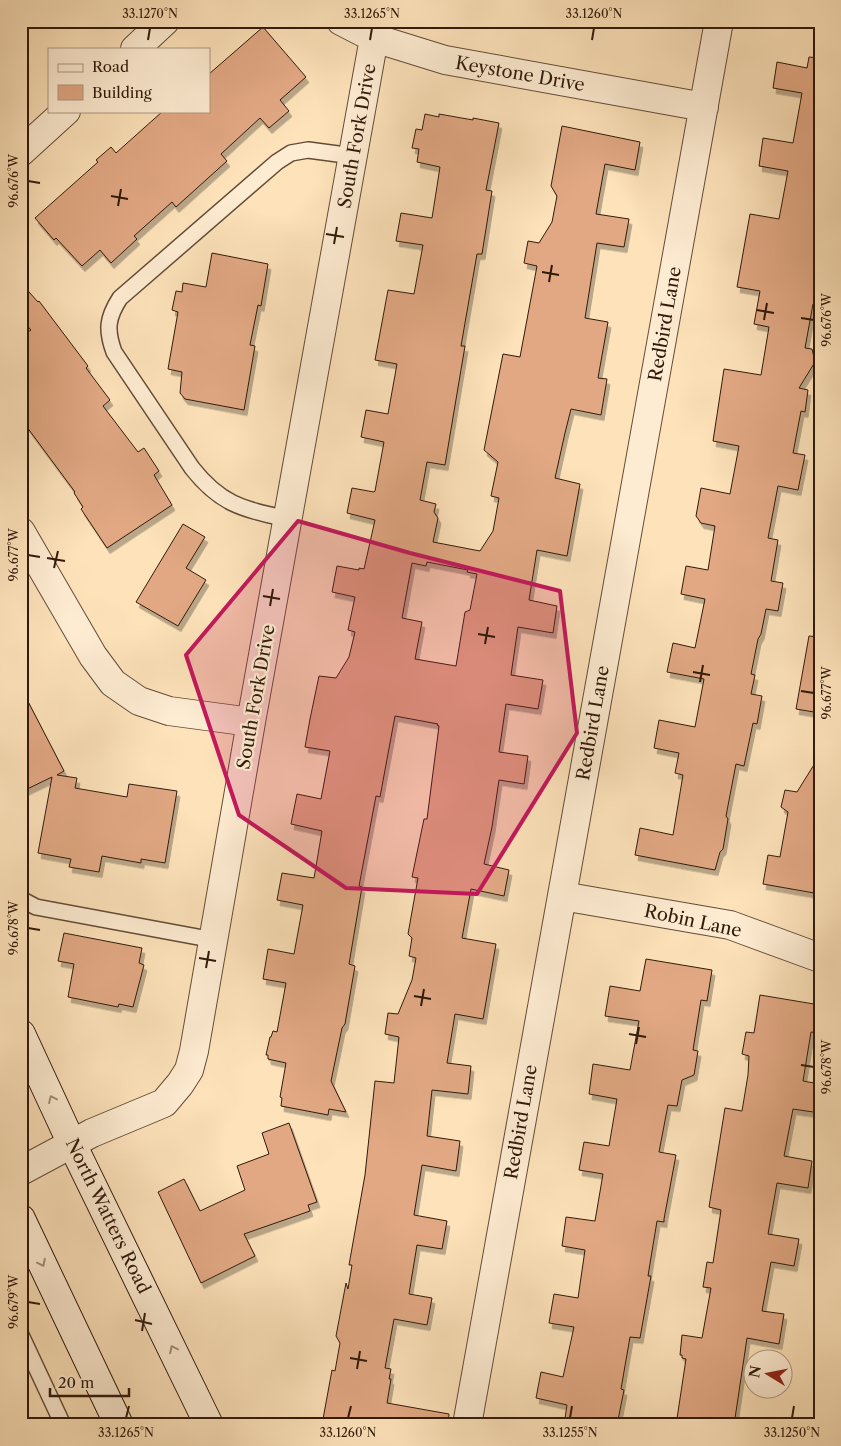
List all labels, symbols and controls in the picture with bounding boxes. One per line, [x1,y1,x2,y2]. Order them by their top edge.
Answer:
text: 33.1270°N [122,6,178,21]
text: 33.1265°N [344,6,400,21]
text: 33.1260°N [566,6,623,21]
legend [48,48,210,112]
street label: Keystone Drive [454,52,586,96]
text: Road [92,57,129,76]
street label: South Fork Drive [333,62,381,210]
text: Building [92,83,152,102]
text: 96.676°W [6,153,21,208]
street label: Redbird Lane [644,265,686,383]
text: 96.676°W [819,292,834,347]
text: 96.677°W [6,528,21,582]
street label: South Fork Drive [232,623,280,771]
street label: Redbird Lane [572,664,614,782]
text: 96.677°W [819,666,834,720]
text: 96.678°W [6,900,21,955]
street label: Robin Lane [642,900,744,942]
text: 96.678°W [819,1039,834,1094]
street label: Redbird Lane [500,1063,542,1181]
one-way arrow [48,1096,58,1105]
street label: North Watters Road [61,1135,155,1297]
one-way arrow [36,1258,46,1267]
text: 96.679°W [6,1274,21,1329]
one-way arrow [169,1346,179,1355]
north arrow [744,1348,794,1398]
text: N [745,1364,765,1379]
scale bar [50,1366,129,1398]
text: 20 m [58,1373,94,1392]
text: 33.1265°N [98,1425,154,1440]
text: 33.1260°N [320,1425,377,1440]
text: 33.1255°N [542,1425,598,1440]
text: 33.1250°N [764,1425,820,1440]

